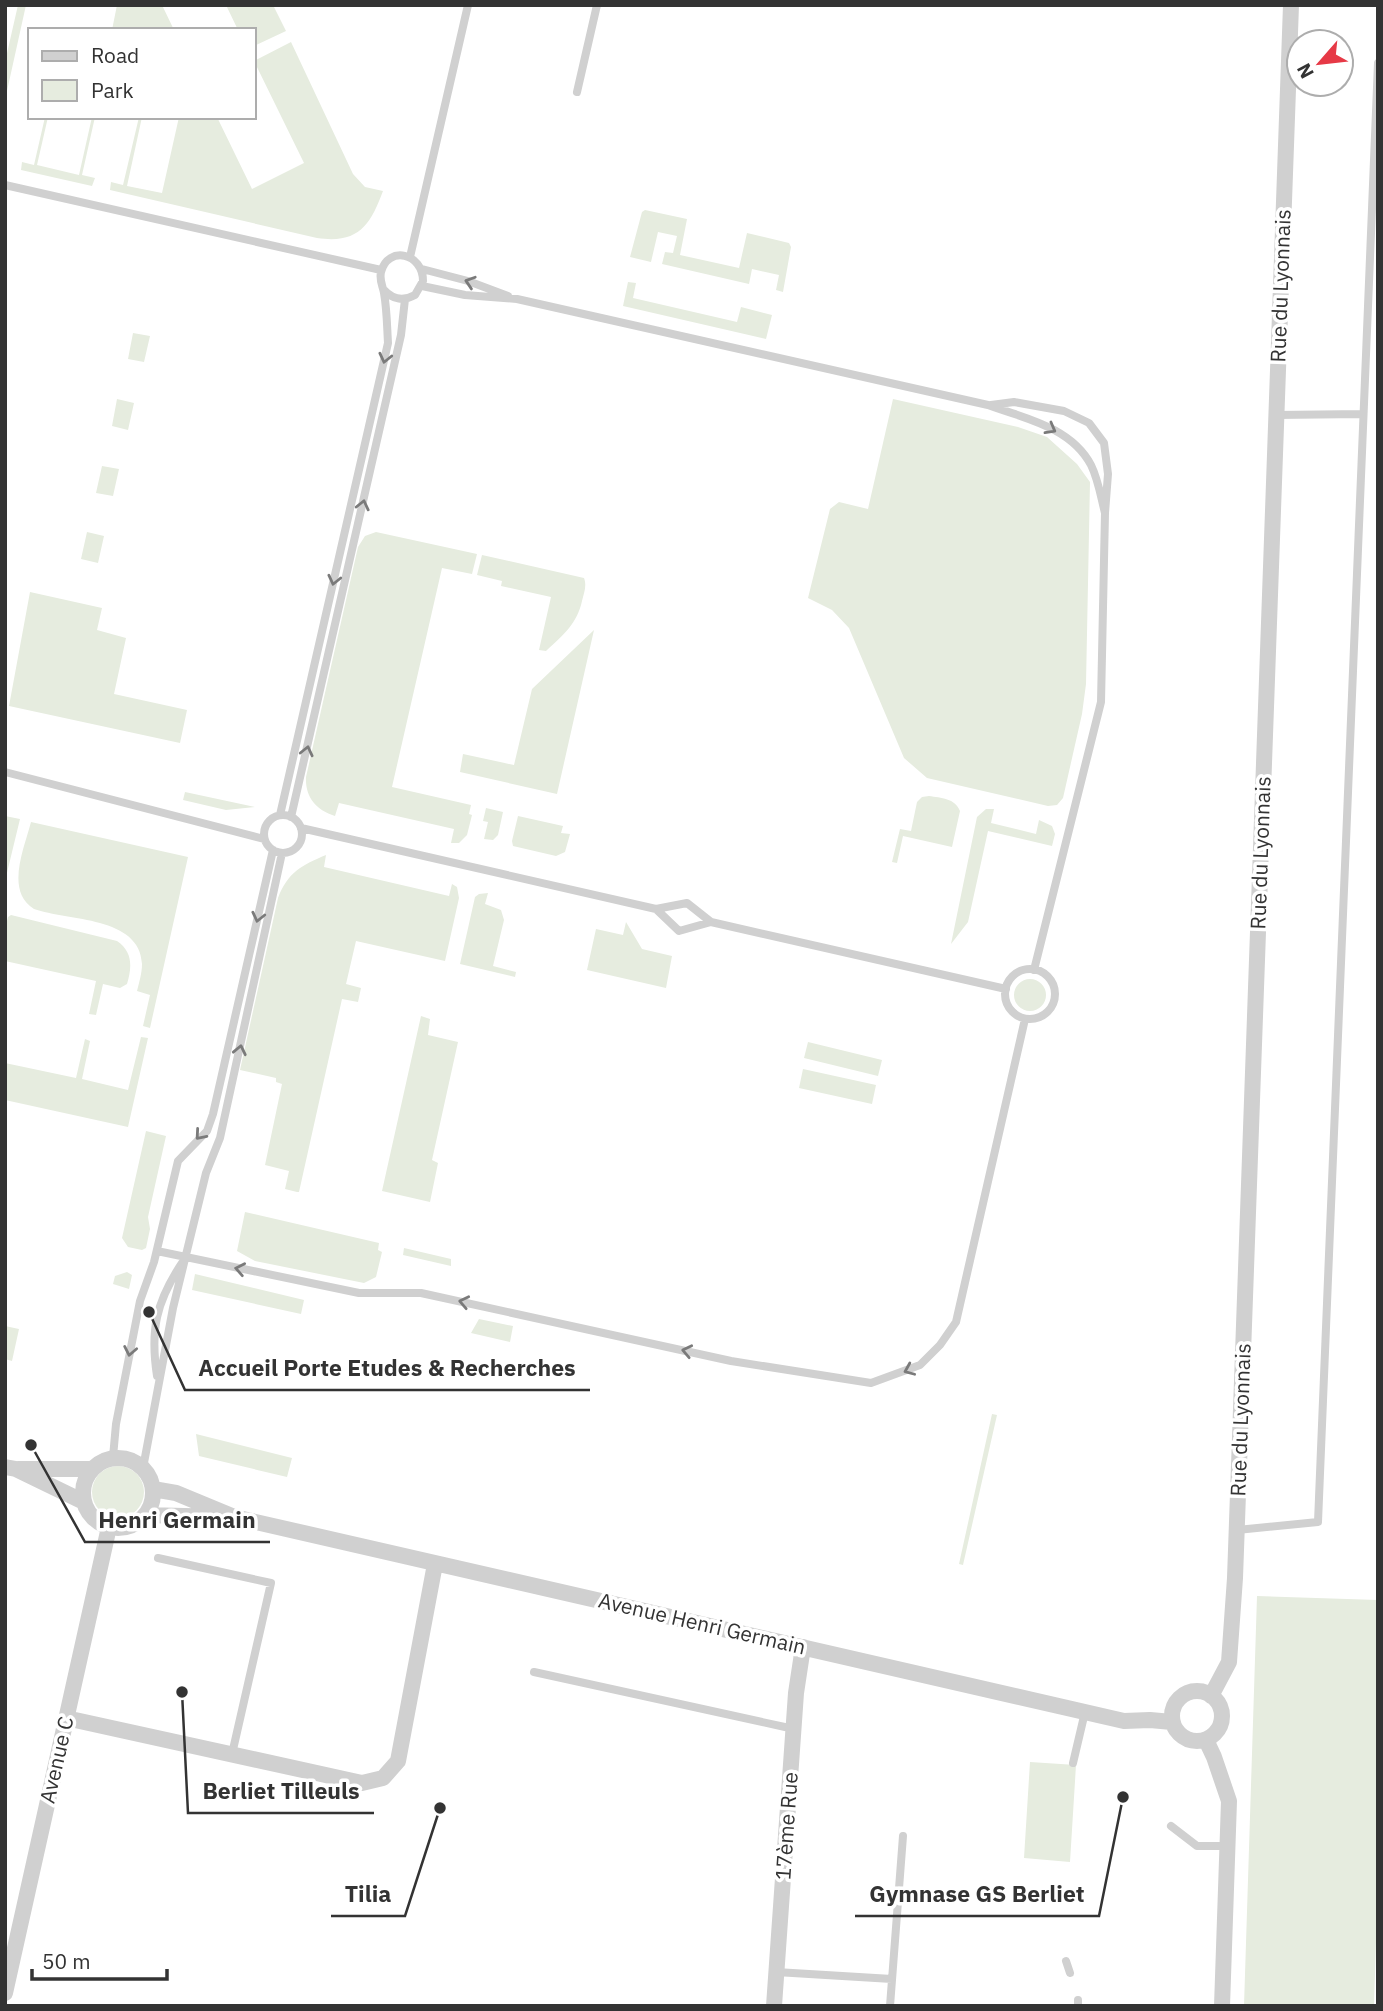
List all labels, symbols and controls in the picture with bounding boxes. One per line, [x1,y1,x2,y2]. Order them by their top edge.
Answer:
legend [28,28,256,119]
north arrow [1285,28,1355,98]
text: Road [91,41,139,69]
text: N [1291,59,1319,83]
text: Park [91,76,134,104]
street label: Rue du Lyonnais [1263,209,1297,363]
one-way arrow [464,276,477,290]
one-way arrow [378,352,393,364]
one-way arrow [1044,421,1057,434]
one-way arrow [355,499,369,511]
one-way arrow [327,573,342,585]
one-way arrow [298,745,313,757]
street label: Rue du Lyonnais [1243,776,1277,930]
one-way arrow [251,911,266,923]
one-way arrow [231,1044,246,1056]
one-way arrow [196,1127,208,1140]
one-way arrow [234,1262,246,1277]
one-way arrow [458,1296,470,1310]
street label: Rue du Lyonnais [1223,1343,1257,1497]
one-way arrow [681,1345,693,1360]
one-way arrow [123,1346,138,1357]
callout: Accueil Porte Etudes & Recherches [185,1346,590,1390]
text: Accueil Porte Etudes & Recherches [198,1352,576,1382]
one-way arrow [904,1362,916,1376]
callout: Henri Germain [85,1498,270,1542]
text: Henri Germain [98,1504,256,1534]
street label: Avenue Henri Germain [596,1586,809,1660]
street label: Avenue C [32,1714,80,1806]
callout: Berliet Tilleuls [188,1769,374,1813]
street label: 17ème Rue [768,1771,804,1881]
text: Berliet Tilleuls [202,1775,360,1805]
callout: Tilia [331,1872,405,1916]
callout: Gymnase GS Berliet [855,1872,1099,1916]
text: Tilia [345,1878,391,1908]
text: Gymnase GS Berliet [869,1878,1085,1908]
scale bar [32,1938,166,1982]
text: 50 m [42,1947,91,1975]

